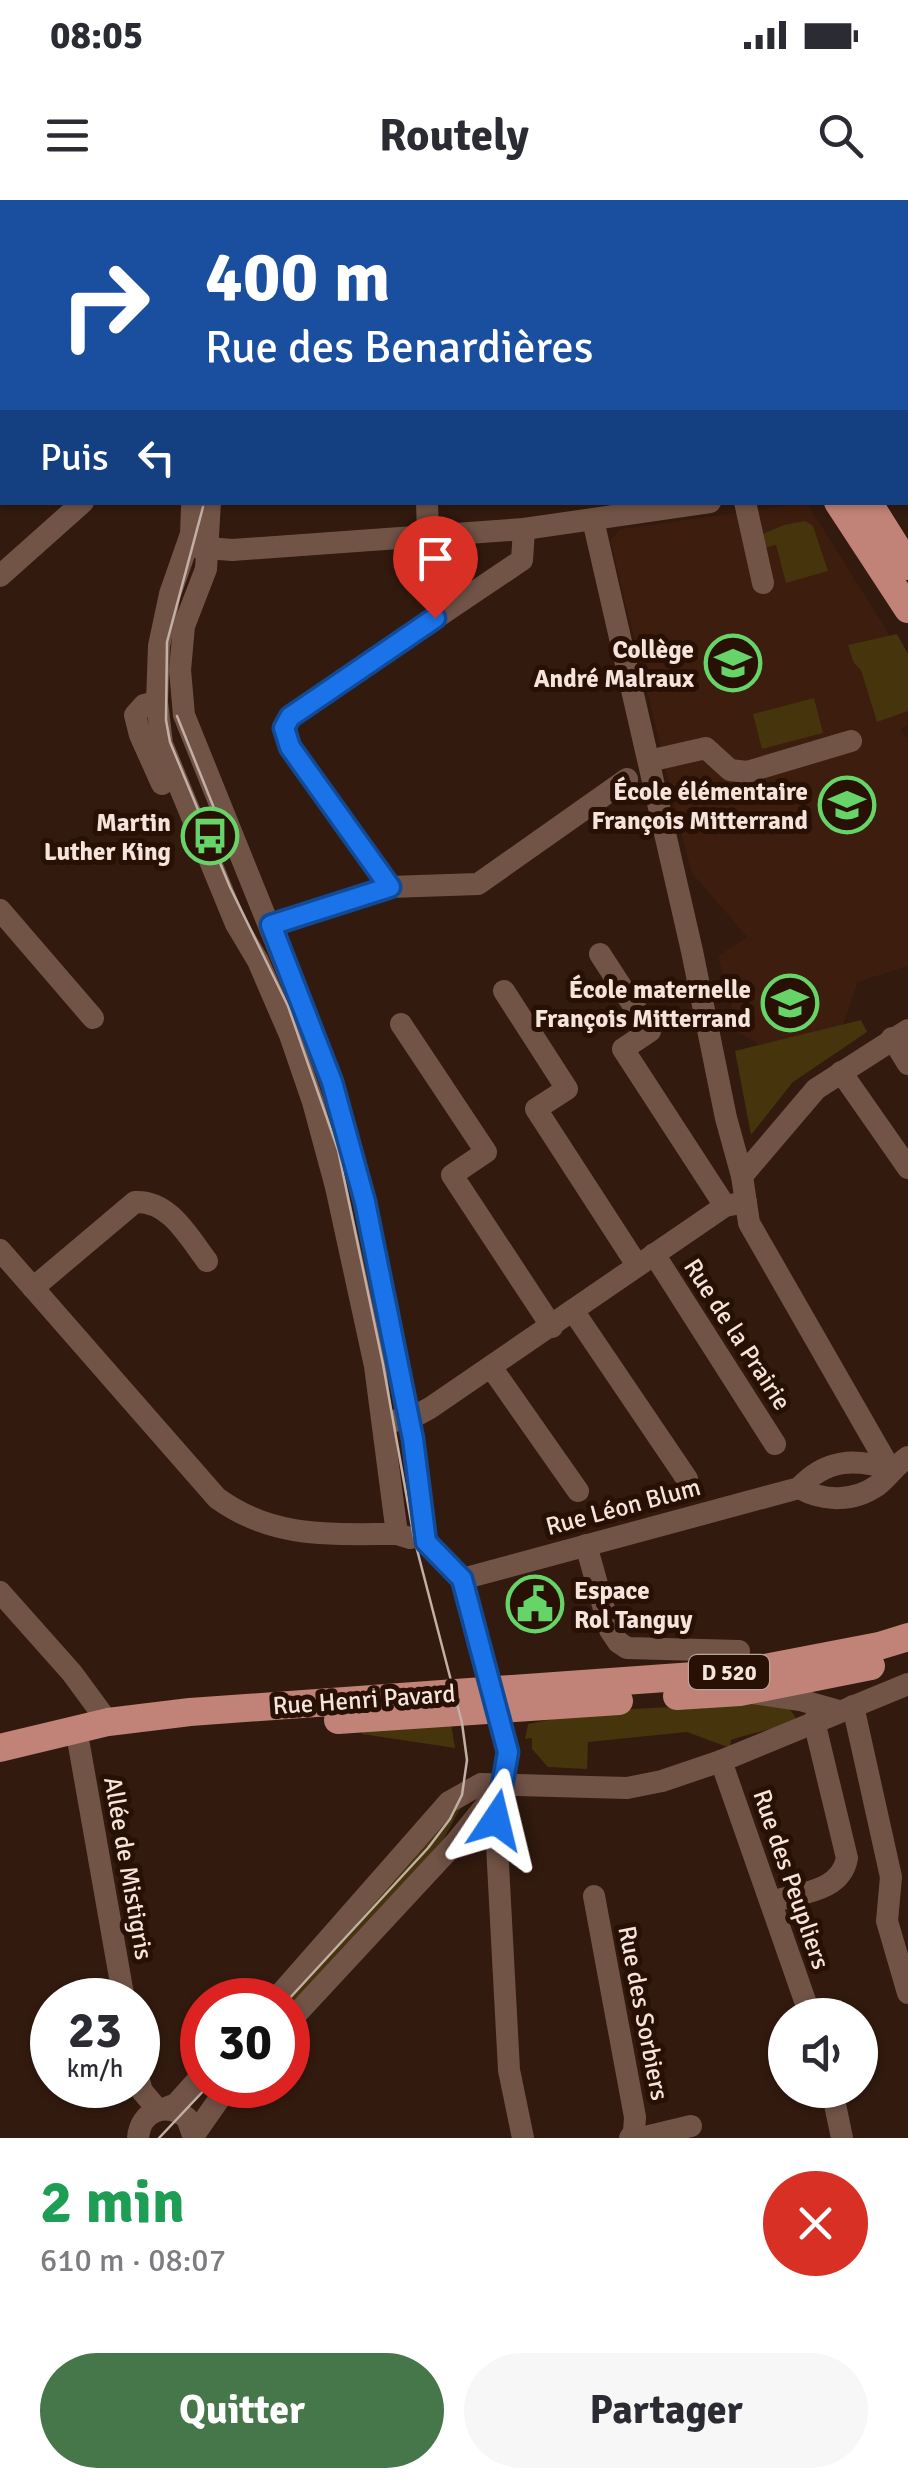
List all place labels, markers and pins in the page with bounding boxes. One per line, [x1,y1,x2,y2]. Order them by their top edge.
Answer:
pin [393,516,478,619]
school or university icon: Collège André Malraux [703,633,763,693]
place label: Collège André Malraux [534,634,695,694]
school or university icon: École élémentaire François Mitterrand [817,775,877,835]
place label: École élémentaire François Mitterrand [592,776,808,836]
bus stop icon: Martin Luther King [180,806,240,866]
place label: Martin Luther King [44,807,171,867]
school or university icon: École maternelle François Mitterrand [760,973,820,1033]
place label: École maternelle François Mitterrand [535,974,751,1034]
public building icon: Espace Rol Tanguy [505,1574,565,1634]
place label: Espace Rol Tanguy [574,1575,693,1635]

